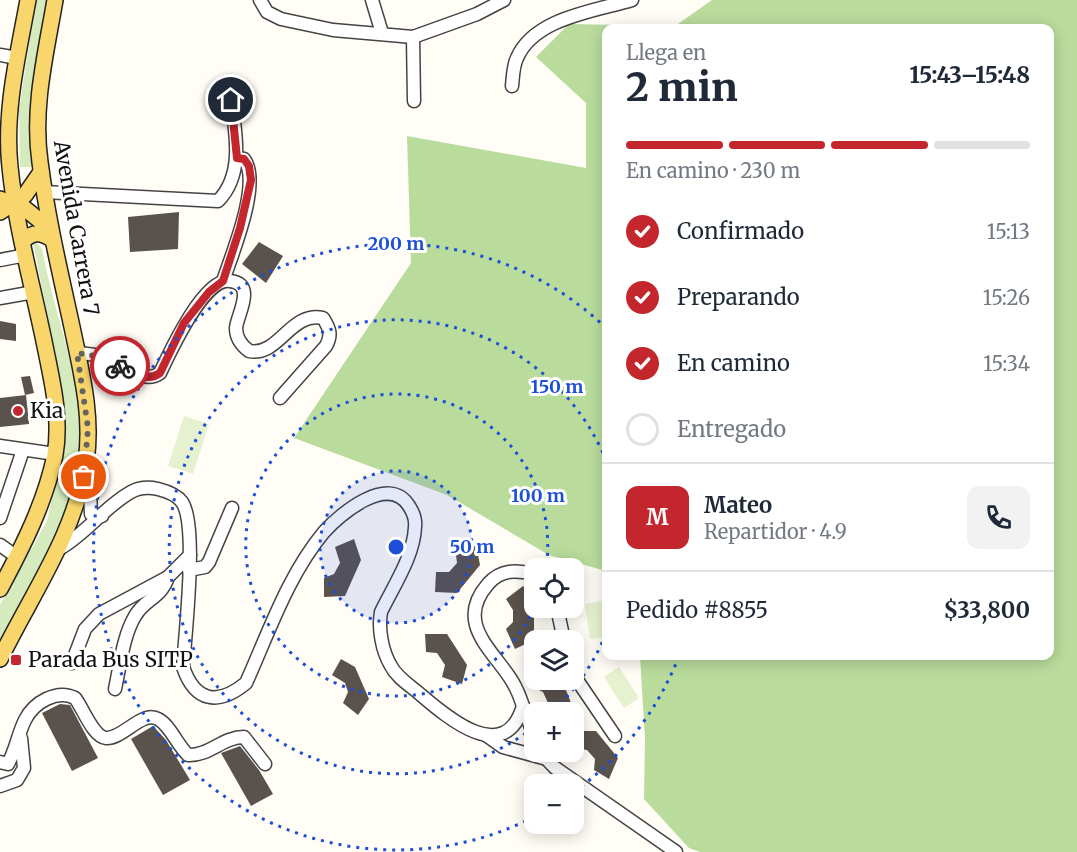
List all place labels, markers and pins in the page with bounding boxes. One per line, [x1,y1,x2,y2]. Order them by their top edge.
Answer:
pin [205,74,256,125]
place label: Kia [30,397,63,424]
marker: Kia [11,404,25,418]
pin [58,451,109,502]
centre of rings [386,537,406,557]
place label: Parada Bus SITP [28,646,193,673]
marker: Parada Bus SITP [9,653,23,667]

